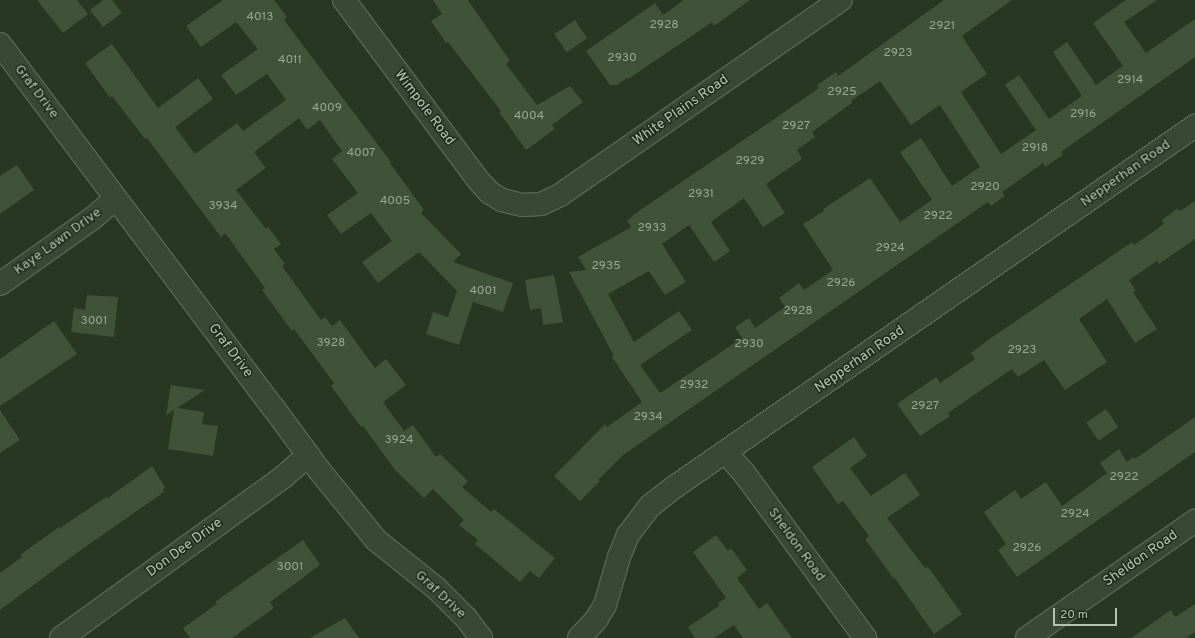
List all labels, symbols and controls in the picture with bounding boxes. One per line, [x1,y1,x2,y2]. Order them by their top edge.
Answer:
house number: 4013 [247,11,273,25]
house number: 2928 [649,19,679,33]
house number: 2921 [929,20,955,34]
house number: 2923 [883,47,913,61]
house number: 2930 [607,52,637,66]
house number: 4011 [278,54,302,68]
street label: Graf Drive [10,62,62,122]
street label: Wimpole Road [390,67,458,149]
street label: White Plains Road [630,72,732,150]
house number: 2914 [1117,74,1143,88]
house number: 2925 [827,86,857,100]
house number: 4009 [312,102,342,116]
house number: 2916 [1070,108,1096,122]
house number: 4004 [514,110,544,124]
house number: 2927 [782,120,810,134]
street label: Nepperhan Road [1078,137,1174,211]
house number: 2918 [1022,142,1048,156]
house number: 4007 [347,147,375,161]
house number: 2929 [735,155,765,169]
house number: 2920 [970,181,1000,195]
house number: 2931 [688,188,714,202]
house number: 4005 [380,195,410,209]
house number: 3934 [209,200,237,214]
street label: Kaye Lawn Drive [11,205,105,279]
house number: 2922 [923,210,953,224]
house number: 2933 [638,222,666,236]
house number: 2924 [875,242,905,256]
house number: 2935 [591,260,621,274]
house number: 2926 [826,277,856,291]
house number: 4001 [469,285,497,299]
house number: 2928 [783,305,813,319]
house number: 3001 [81,315,107,329]
street label: Graf Drive [204,321,256,381]
street label: Nepperhan Road [812,323,908,397]
house number: 3928 [317,337,345,351]
house number: 2930 [734,338,764,352]
house number: 2923 [1007,344,1037,358]
house number: 2932 [680,379,708,393]
house number: 2927 [911,400,939,414]
house number: 2934 [633,411,663,425]
house number: 3924 [385,434,413,448]
house number: 2922 [1109,471,1139,485]
street label: Sheldon Road [764,505,828,585]
house number: 2924 [1060,508,1090,522]
street label: Don Dee Drive [144,515,226,581]
street label: Sheldon Road [1101,527,1181,591]
house number: 2926 [1012,542,1042,556]
house number: 3001 [277,561,303,575]
street label: Graf Drive [411,567,469,623]
scale bar [1055,600,1119,626]
text: 20 m [1060,607,1088,623]

